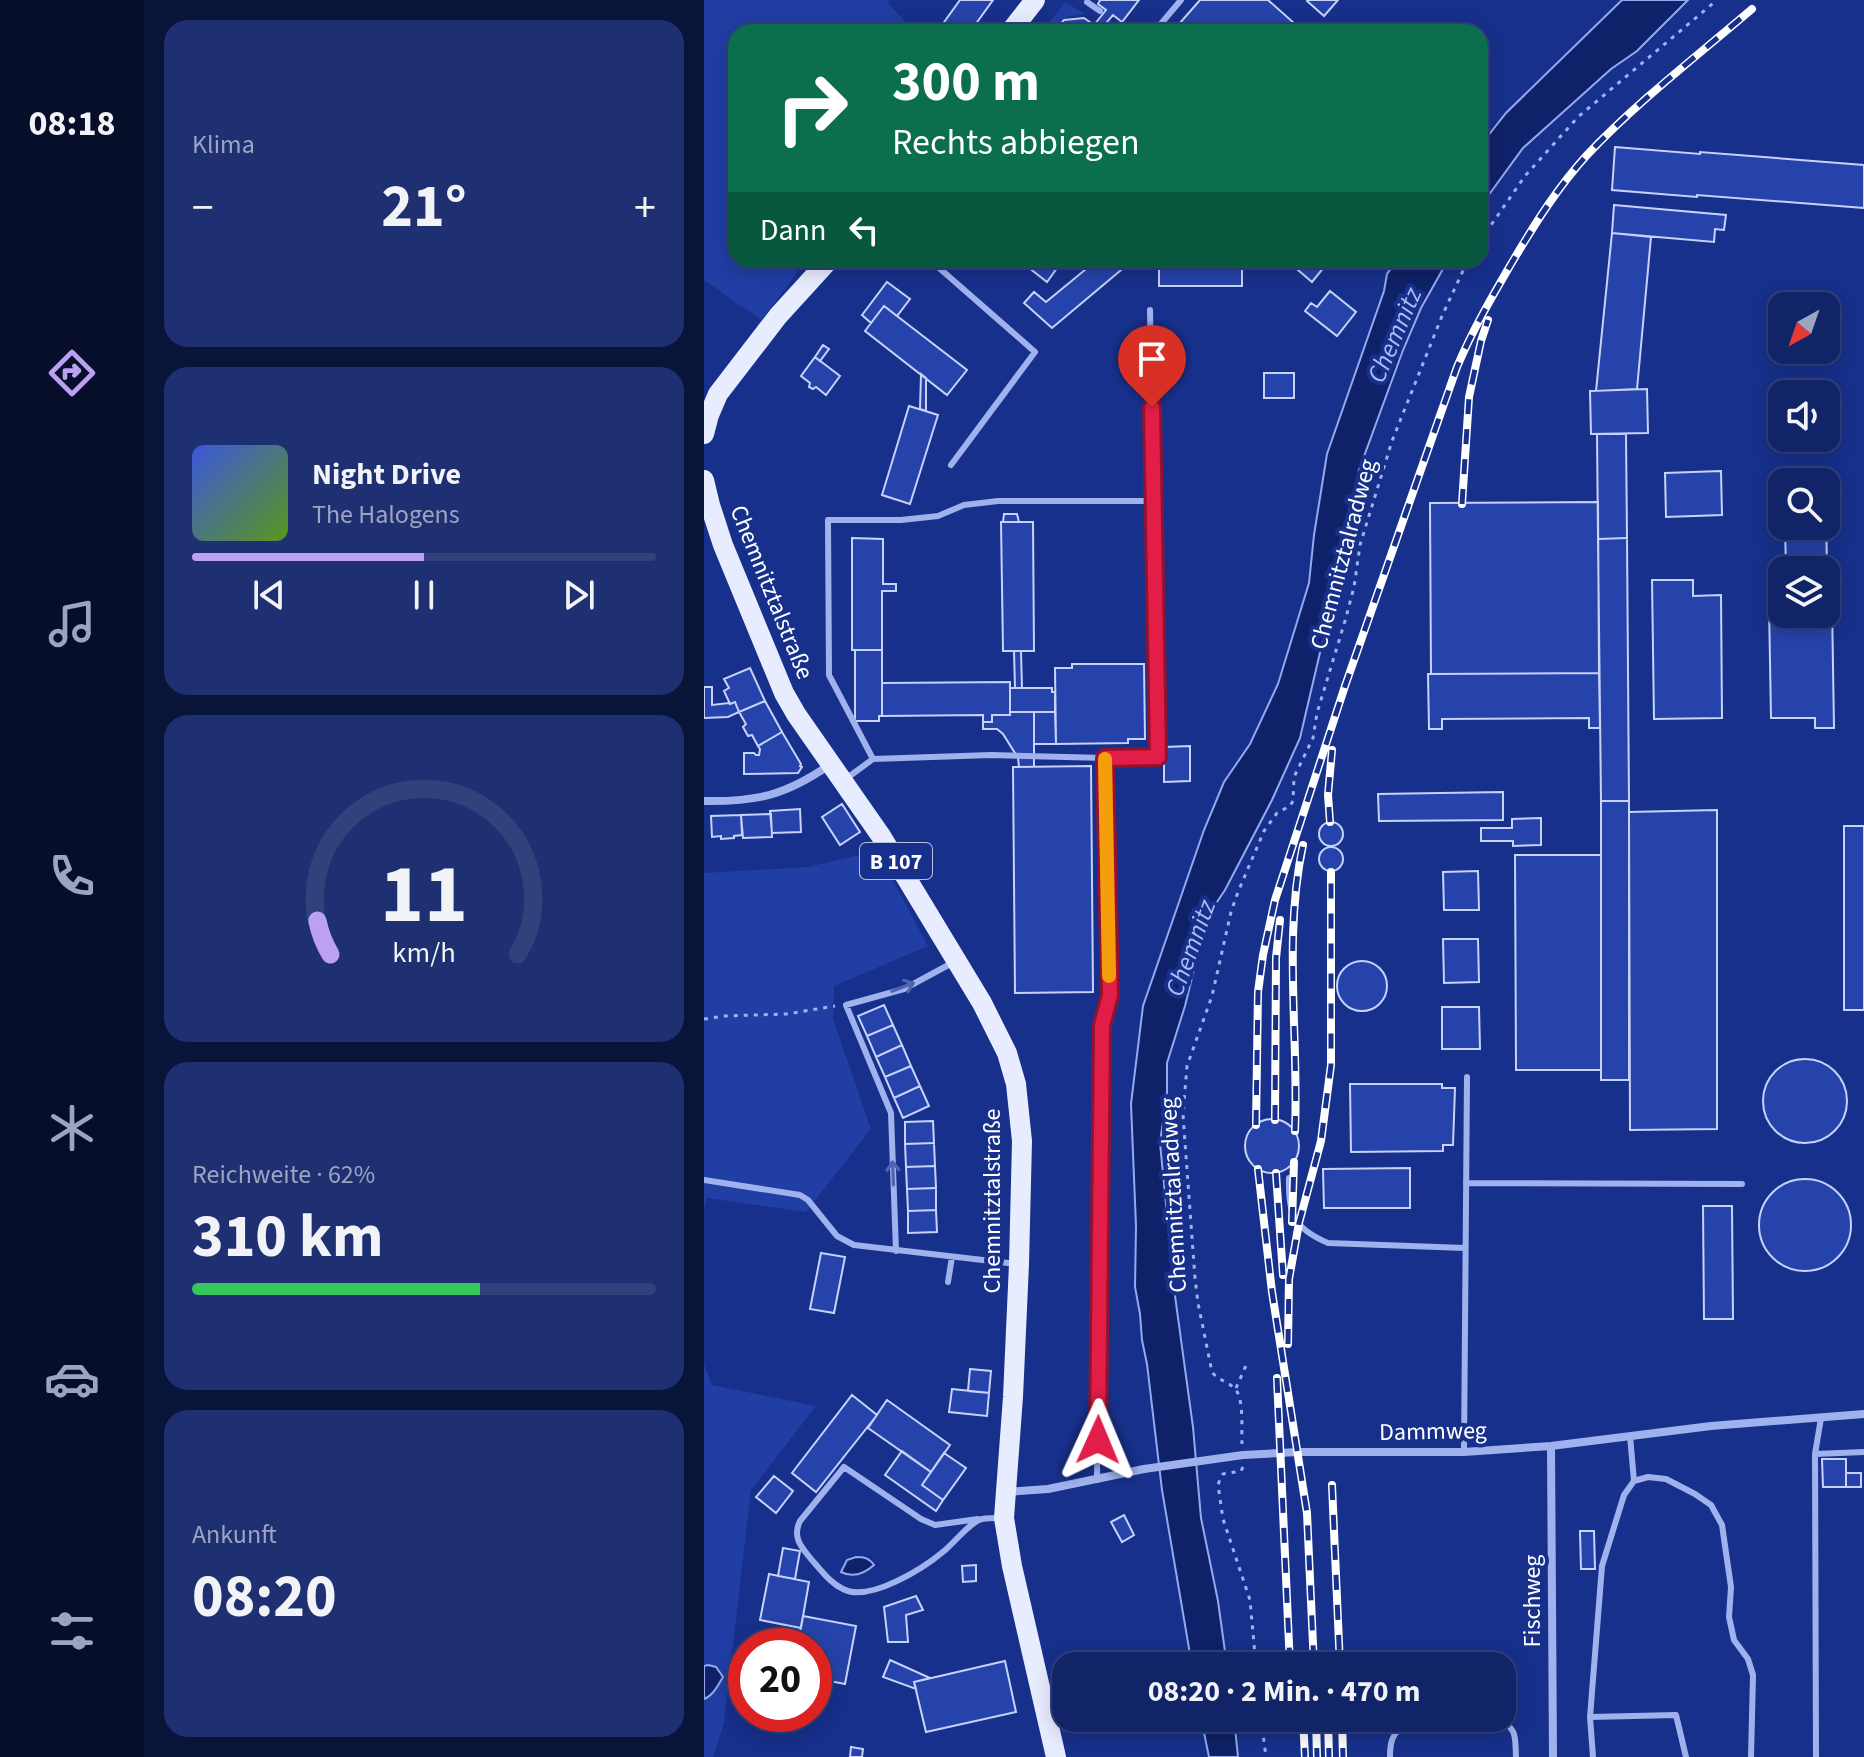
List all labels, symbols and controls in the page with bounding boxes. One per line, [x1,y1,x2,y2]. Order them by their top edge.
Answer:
text: 300 m [892,43,1040,122]
icon: right [760,56,864,160]
text: 08:18 [29,98,115,149]
text: Rechts abbiegen [892,117,1140,168]
text: Klima [192,126,255,163]
text: 21° [381,165,467,250]
text: − [192,177,214,240]
text: + [634,177,656,240]
icon: left [842,208,886,252]
text: Dann [760,209,826,252]
water label: Chemnitz [1358,281,1432,388]
north arrow [1768,292,1840,364]
map controls [1768,292,1840,628]
pin [1118,325,1186,407]
icon: arrive [1130,337,1174,381]
icon: directions [44,345,100,401]
button: sound [1768,380,1840,452]
text: Night Drive [312,453,461,496]
street label: Chemnitztalradweg [1301,455,1386,653]
button: search [1768,468,1840,540]
text: The Halogens [312,496,460,533]
street label: Chemnitztalstraße [721,500,822,685]
button: layers [1768,556,1840,628]
icon: previous [247,573,291,617]
icon: pause [402,573,446,617]
icon: next [557,573,601,617]
icon: music [44,596,100,652]
text: 11 [380,835,468,953]
road number: B 107 [860,843,932,879]
icon: phone [44,848,100,904]
water label: Chemnitz [1156,894,1225,1002]
text: km/h [392,933,456,973]
one-way arrow [890,979,915,994]
street label: Chemnitztalradweg [1151,1096,1196,1294]
icon: climate [44,1100,100,1156]
street label: Chemnitztalstraße [975,1109,1010,1294]
text: Reichweite · 62% [192,1156,375,1193]
one-way arrow [885,1160,900,1187]
text: 310 km [192,1195,383,1280]
icon: car [44,1351,100,1407]
position arrow [1056,1398,1140,1482]
street label: Dammweg [1379,1413,1487,1450]
text: Ankunft [192,1516,277,1553]
text: 08:20 [192,1555,337,1640]
street label: Fischweg [1515,1555,1550,1647]
icon: filters [44,1603,100,1659]
speed limit sign: 20 [728,1628,832,1732]
text: 08:20 · 2 Min. · 470 m [1148,1670,1420,1713]

